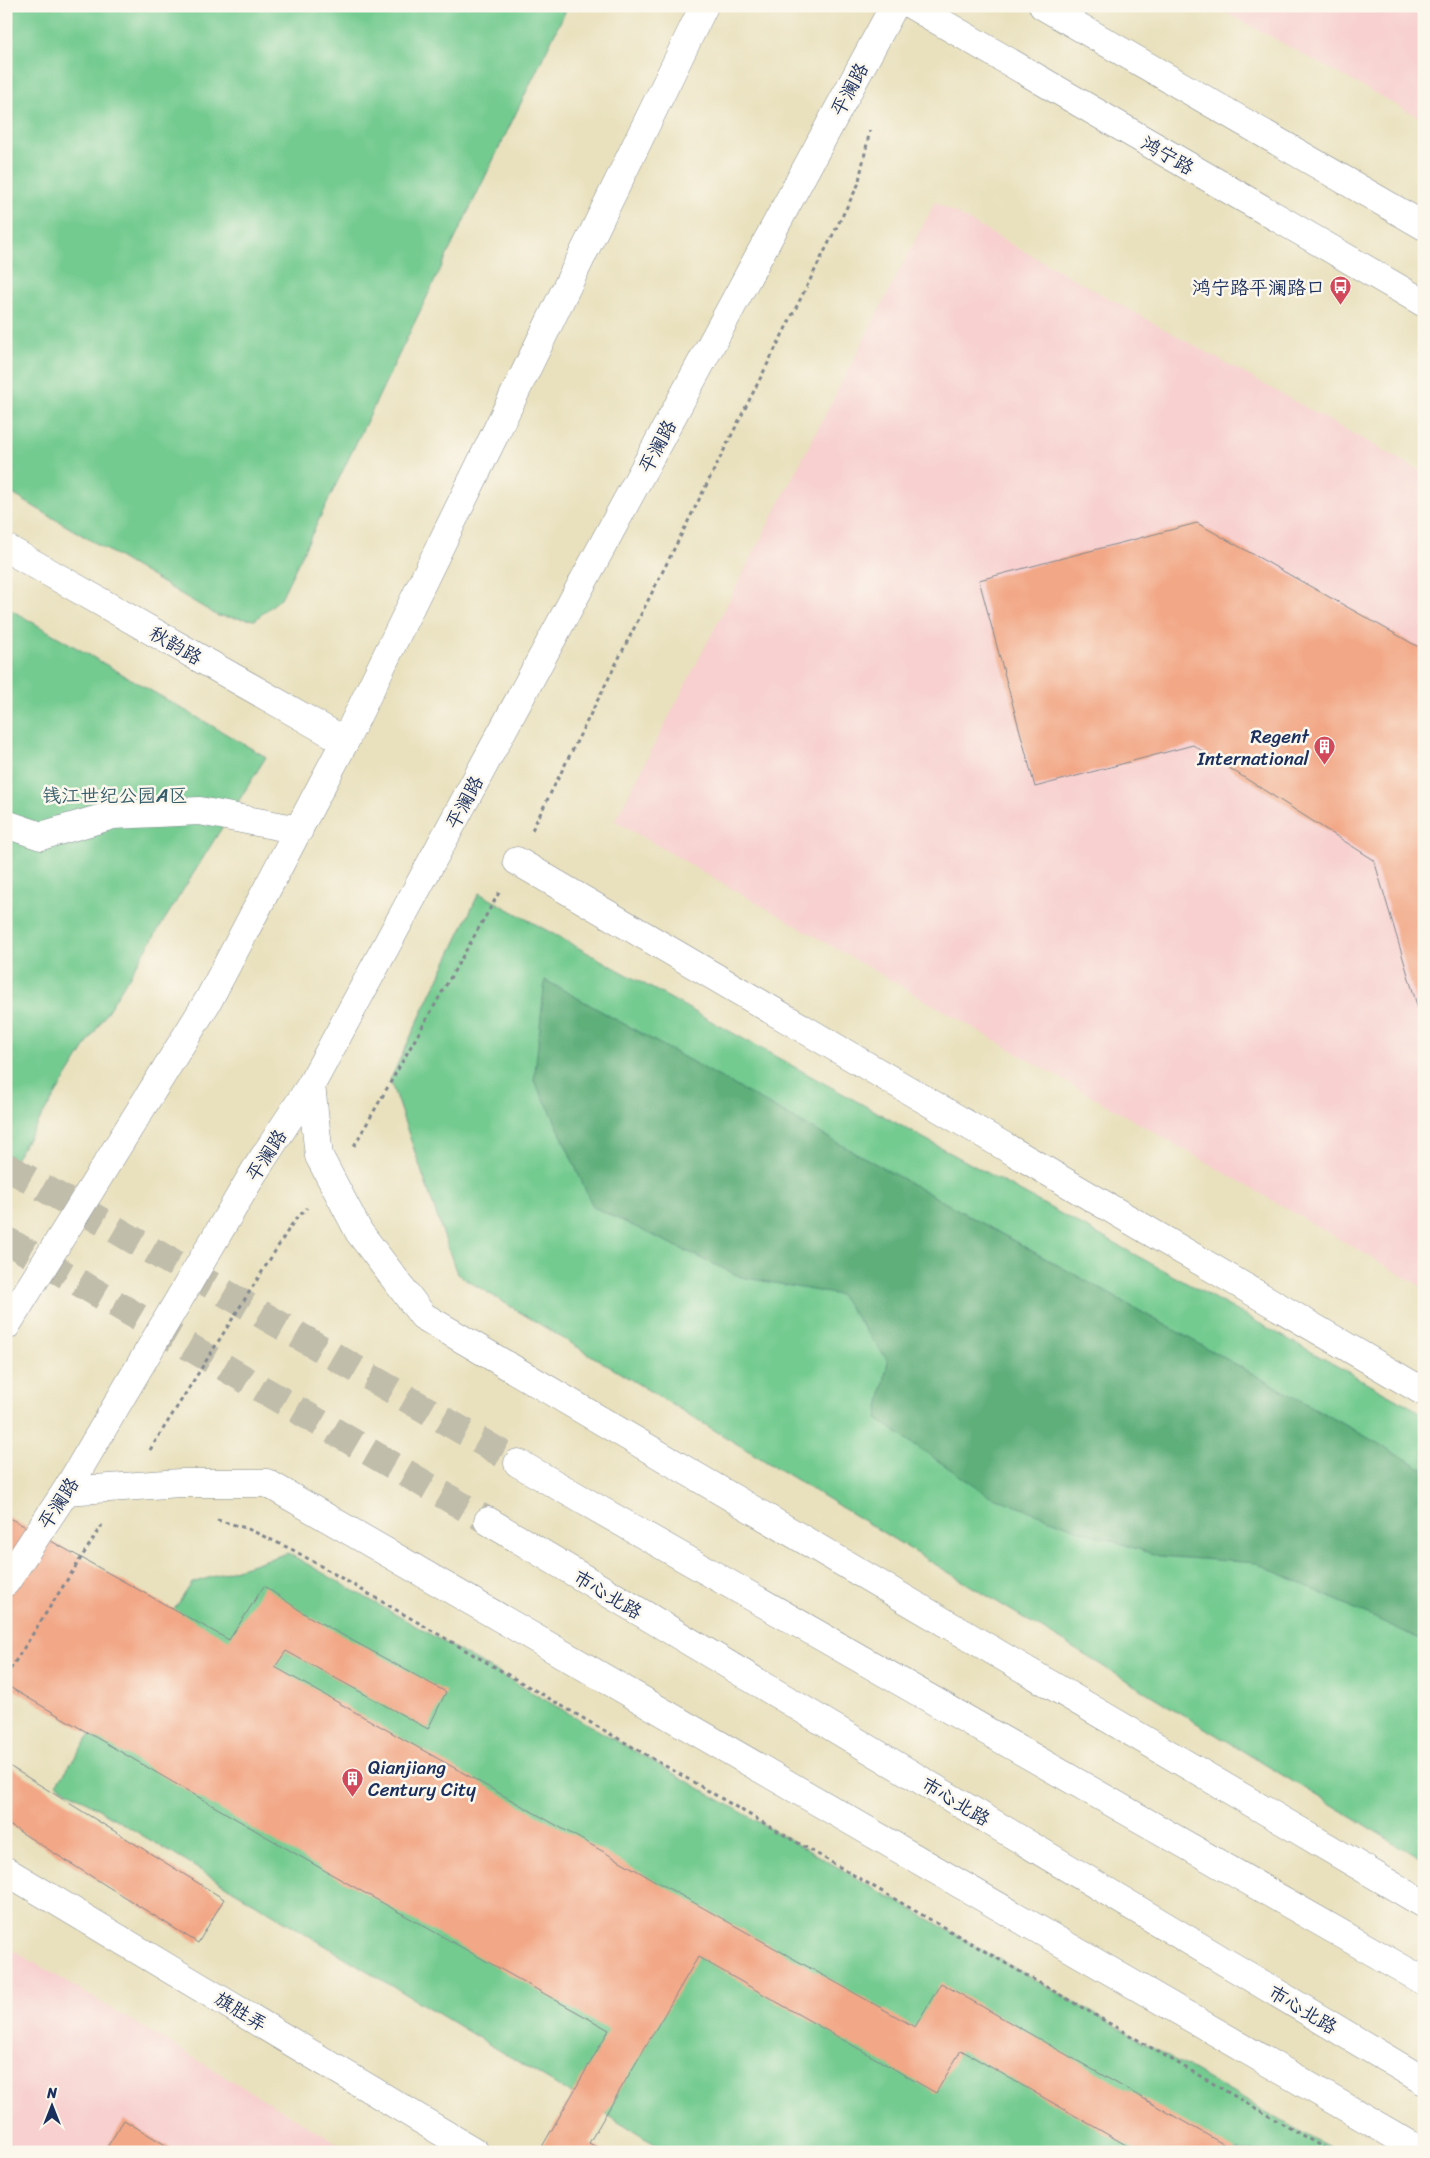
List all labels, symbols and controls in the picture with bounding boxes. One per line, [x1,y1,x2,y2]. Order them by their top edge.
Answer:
street label: 平澜路 [821,56,877,122]
street label: 鸿宁路 [1135,127,1201,184]
place label: 鸿宁路平澜路口 [1192,271,1325,304]
bus stop icon: 鸿宁路平澜路口 [1329,275,1353,306]
street label: 平澜路 [629,413,685,479]
street label: 秋韵路 [143,617,209,674]
place label: Regent International [1196,720,1310,775]
building icon: Regent International [1313,735,1337,766]
street label: 平澜路 [436,769,492,835]
park label: 钱江世纪公园A区 [42,779,188,812]
street label: 平澜路 [237,1122,296,1188]
street label: 平澜路 [29,1470,88,1536]
street label: 市心北路 [567,1561,649,1628]
place label: Qianjiang Century City [368,1751,476,1806]
building icon: Qianjiang Century City [340,1766,364,1797]
street label: 市心北路 [915,1768,997,1835]
street label: 市心北路 [1262,1976,1344,2043]
street label: 旗胜弄 [208,1983,274,2040]
north arrow [28,2080,78,2130]
text: N [46,2081,57,2106]

